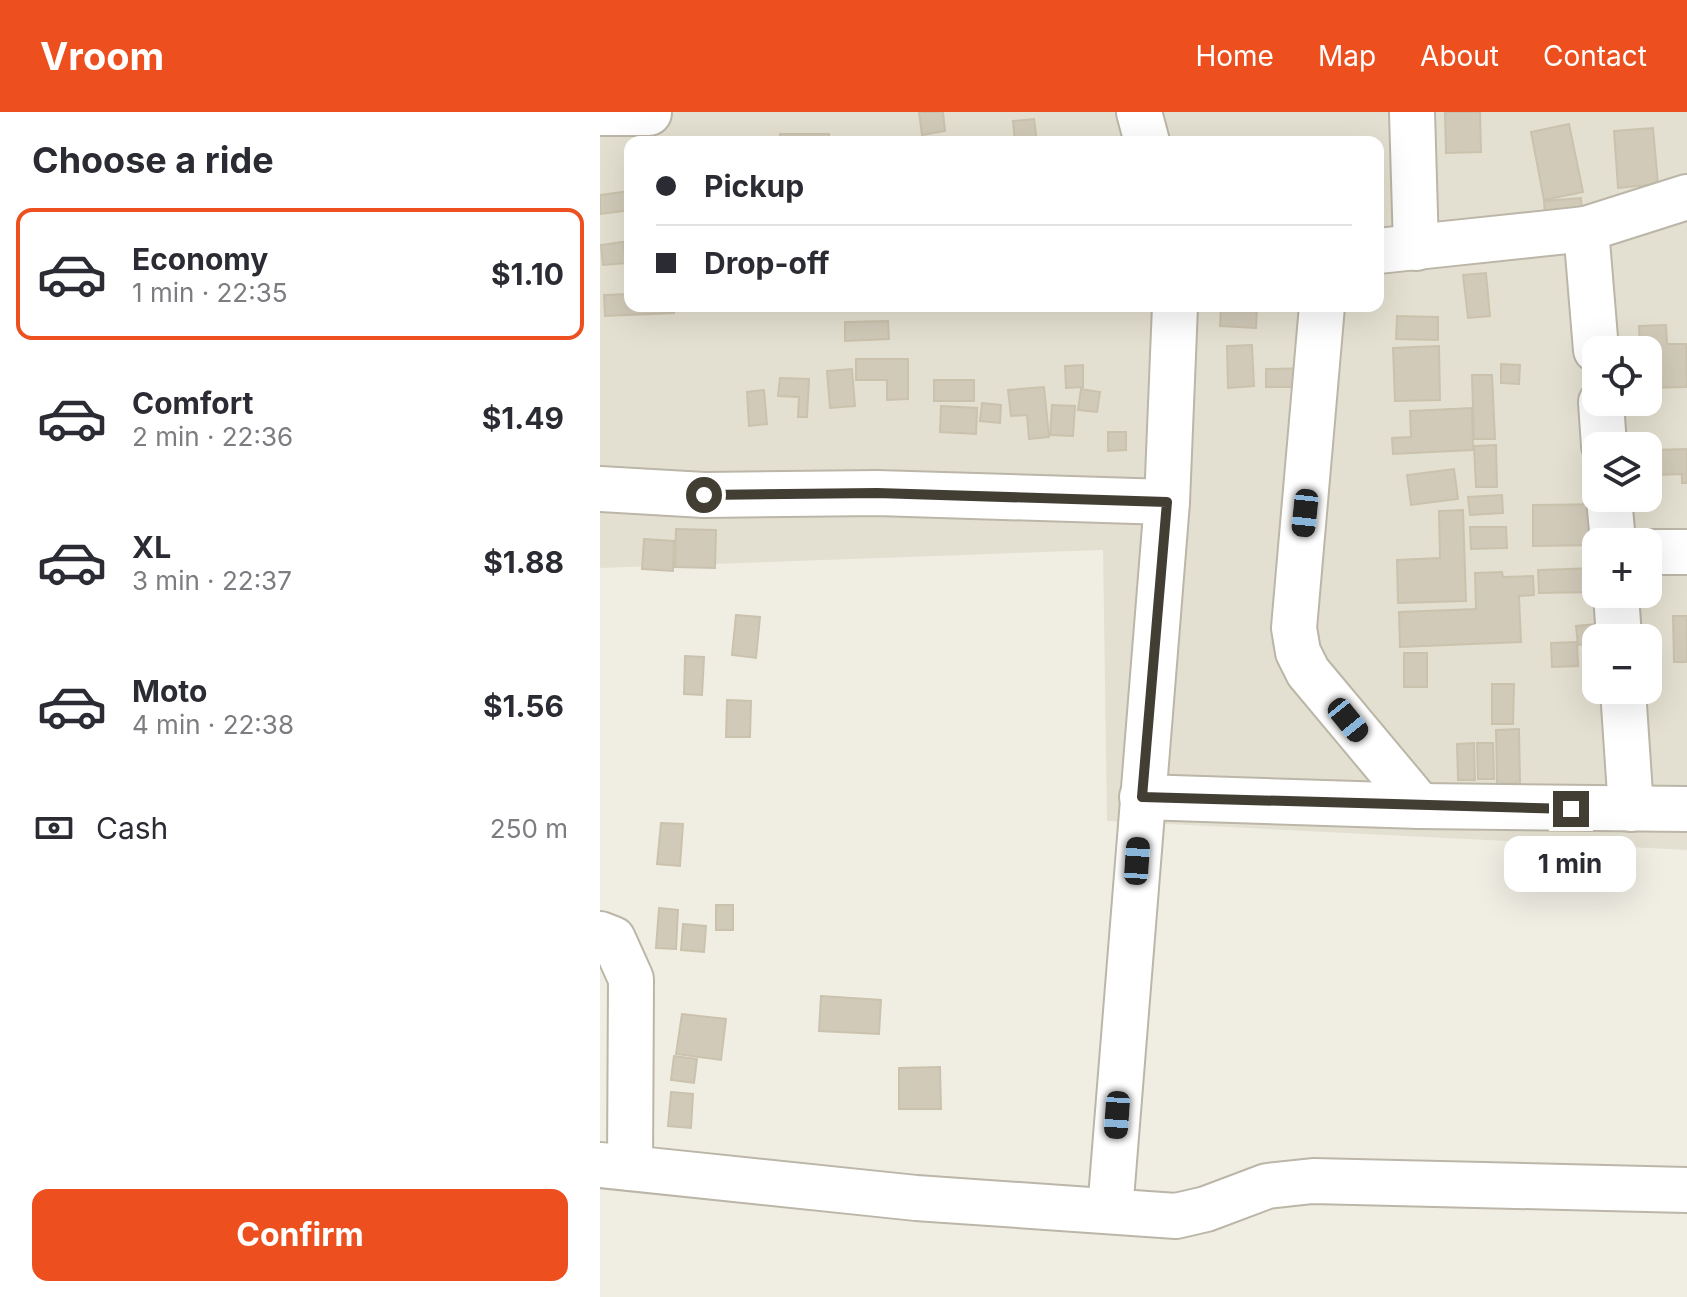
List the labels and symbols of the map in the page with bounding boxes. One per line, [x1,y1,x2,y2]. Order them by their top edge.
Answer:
route start [686,477,722,513]
car [1291,488,1319,538]
car [1324,694,1372,746]
route end [1553,791,1589,827]
car [1123,836,1151,886]
callout: 1 min [1505,837,1637,893]
car [1103,1090,1131,1140]

